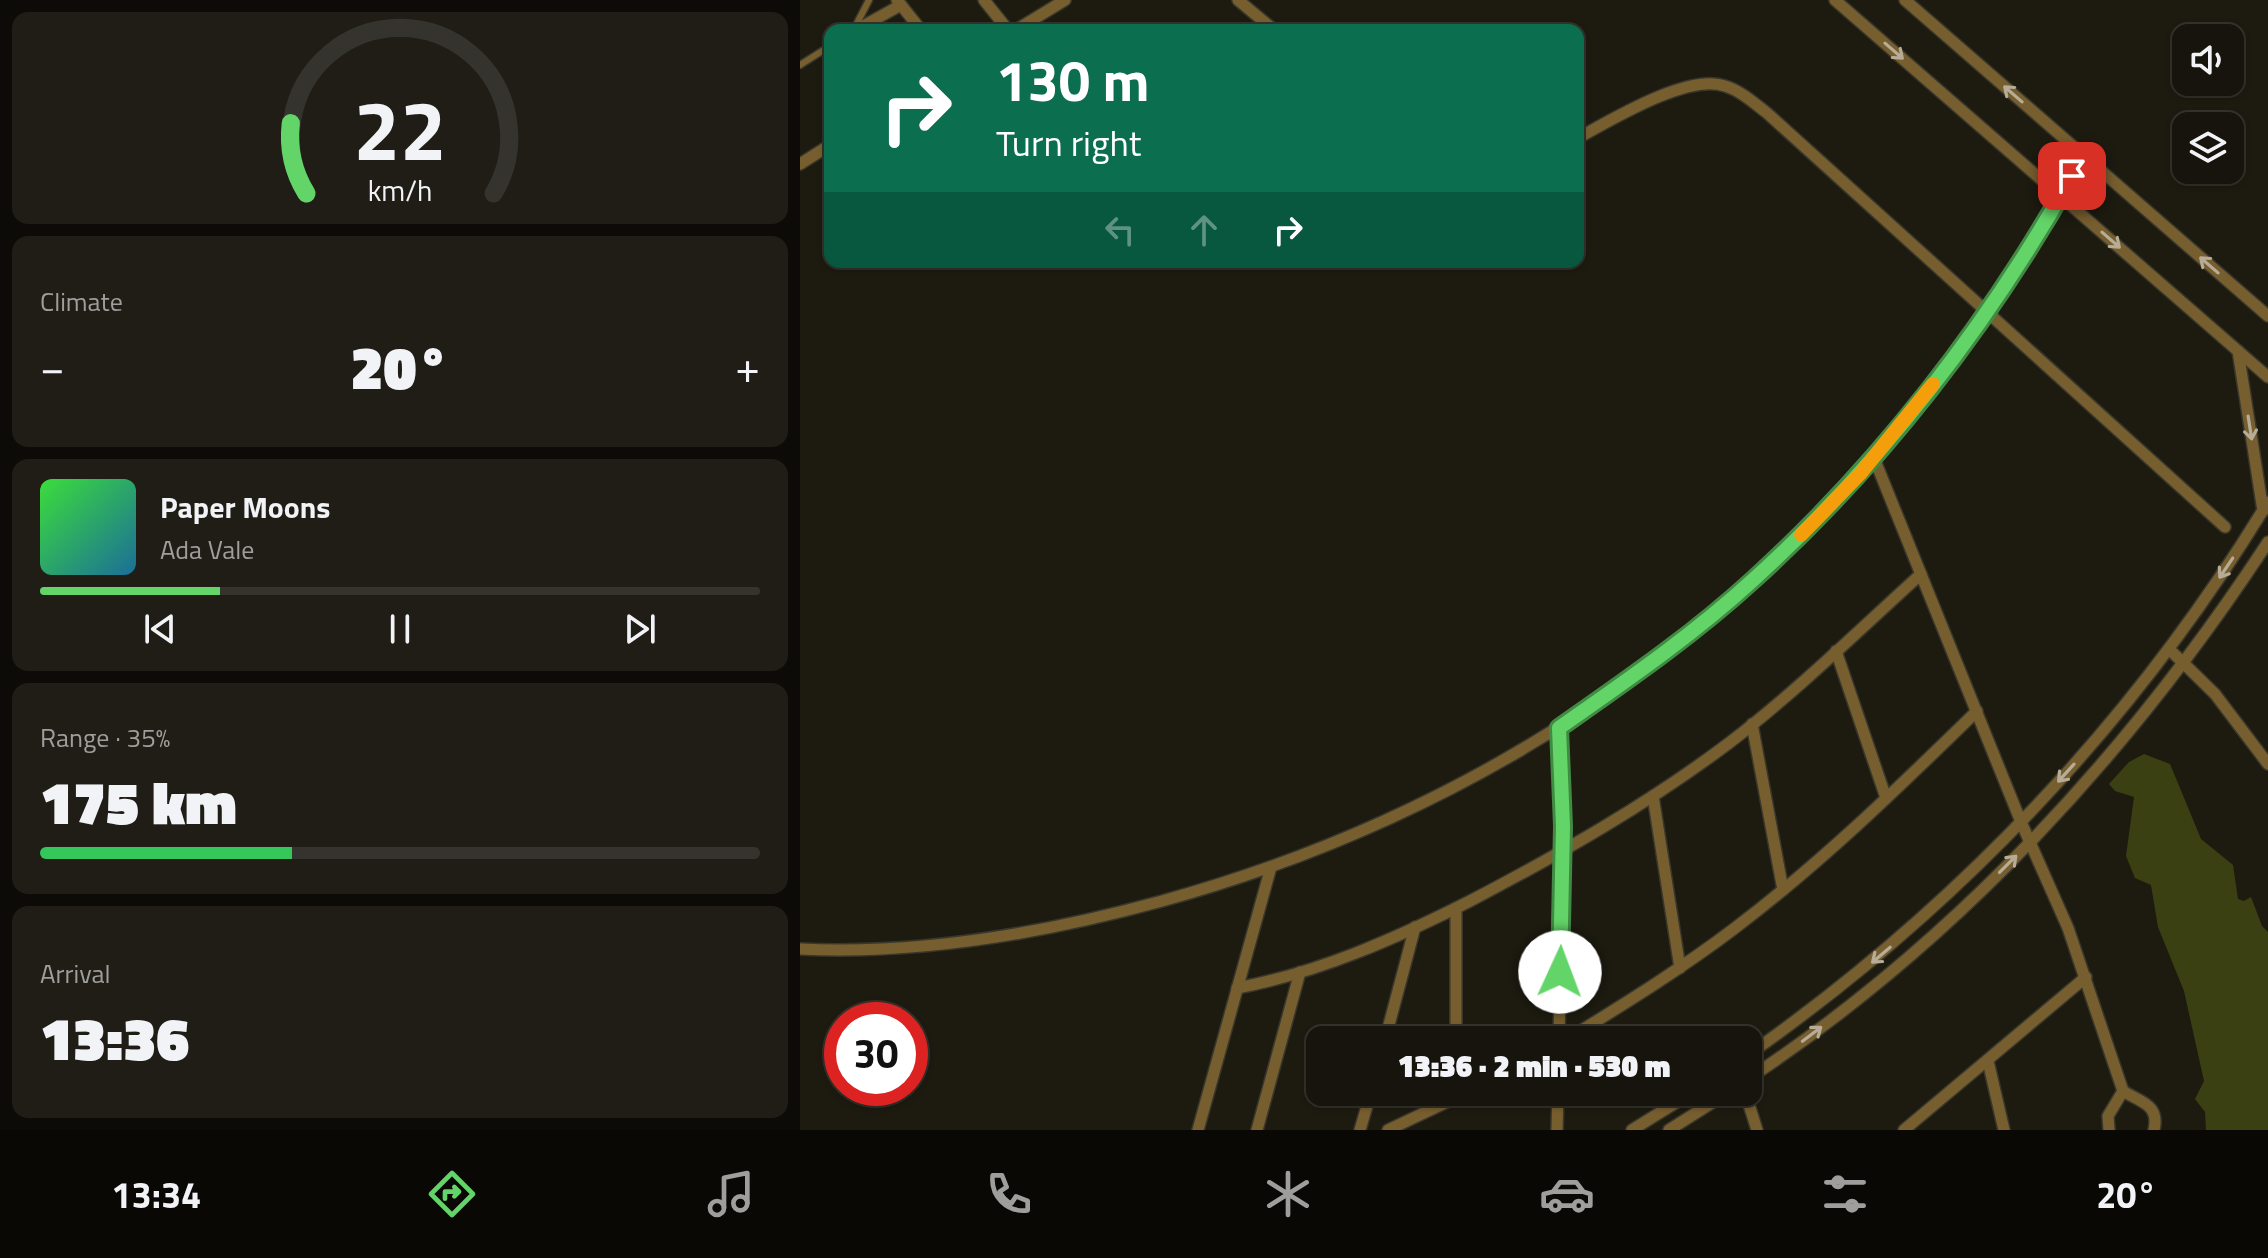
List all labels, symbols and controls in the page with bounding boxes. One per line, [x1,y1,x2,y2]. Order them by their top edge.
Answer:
map controls [2172,24,2244,184]
button: sound [2172,24,2244,96]
text: 130 m [996,38,1149,123]
one-way arrow [1883,42,1903,60]
icon: right [864,56,968,160]
text: 22 [353,65,447,191]
one-way arrow [2003,85,2024,103]
button: layers [2172,112,2244,184]
text: Turn right [996,115,1141,170]
pin [2038,142,2106,210]
icon: arrive [2050,154,2094,198]
text: km/h [368,169,432,212]
icon: left [1098,208,1142,252]
icon: ahead [1182,208,1226,252]
icon: right [1266,208,1310,252]
one-way arrow [2101,231,2121,249]
one-way arrow [2200,256,2220,274]
text: Climate [40,282,123,321]
text: 20° [351,321,450,412]
text: − [40,333,65,400]
text: + [735,333,760,400]
one-way arrow [2243,415,2258,440]
text: Paper Moons [160,484,330,530]
text: Ada Vale [160,530,254,569]
one-way arrow [2218,556,2234,579]
icon: previous [138,607,182,651]
icon: pause [378,607,422,651]
icon: next [618,607,662,651]
text: Range · 35% [40,718,170,757]
text: 175 km [40,756,237,847]
one-way arrow [2058,762,2076,782]
one-way arrow [1998,855,2017,874]
position arrow [1518,930,1602,1014]
one-way arrow [1871,946,1892,964]
text: Arrival [40,954,111,993]
text: 13:36 [40,992,189,1083]
speed limit sign: 30 [824,1002,928,1106]
one-way arrow [1800,1025,1822,1042]
text: 13:36 · 2 min · 530 m [1398,1043,1670,1089]
icon: directions [424,1166,480,1222]
icon: music [703,1166,759,1222]
icon: phone [981,1166,1037,1222]
icon: climate [1260,1166,1316,1222]
icon: car [1539,1166,1595,1222]
icon: filters [1817,1166,1873,1222]
text: 13:34 [111,1167,201,1222]
text: 20° [2096,1167,2157,1222]

